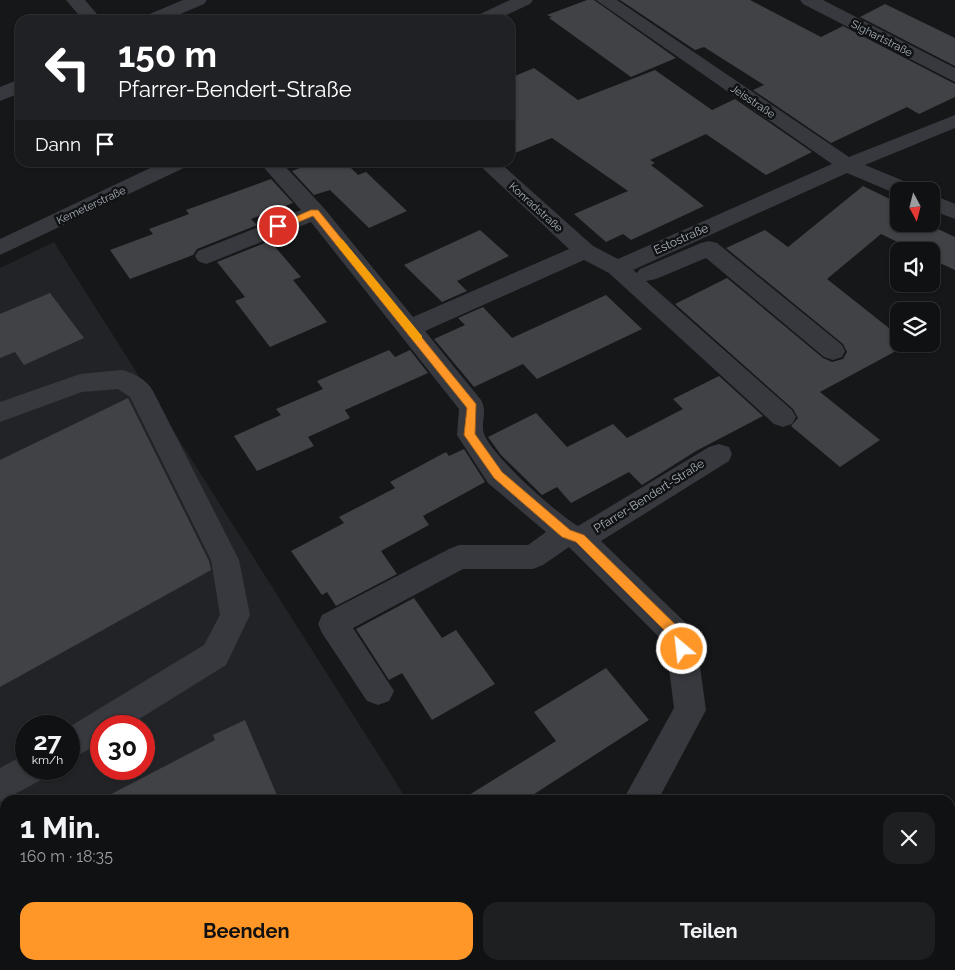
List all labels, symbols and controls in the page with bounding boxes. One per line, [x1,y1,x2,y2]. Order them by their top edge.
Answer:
street label: Sighartstraße [849,17,915,60]
text: 150 m [118,34,217,75]
icon: left [35,35,100,100]
text: Pfarrer-Bendert-Straße [118,76,352,102]
street label: Jeisstraße [728,82,778,121]
icon: arrive [91,130,119,158]
text: Dann [35,133,81,155]
street label: Konradstraße [506,180,566,235]
north arrow [890,182,940,232]
map controls [890,182,940,352]
street label: Kemeterstraße [54,183,128,227]
pin [257,205,299,247]
icon: arrive [264,212,292,240]
street label: Estostraße [652,221,710,257]
button: sound [890,242,940,292]
button: layers [890,302,940,352]
street label: Pfarrer-Bendert-Straße [591,456,707,536]
position arrow [655,622,707,674]
speed limit sign: 30 [90,715,155,780]
text: 27 [33,726,62,756]
text: km/h [32,753,63,767]
text: 1 Min. [20,810,101,845]
button: close [883,812,935,864]
text: 160 m · 18:35 [20,847,113,866]
button: Beenden [20,902,473,960]
button: Teilen [483,902,935,960]

